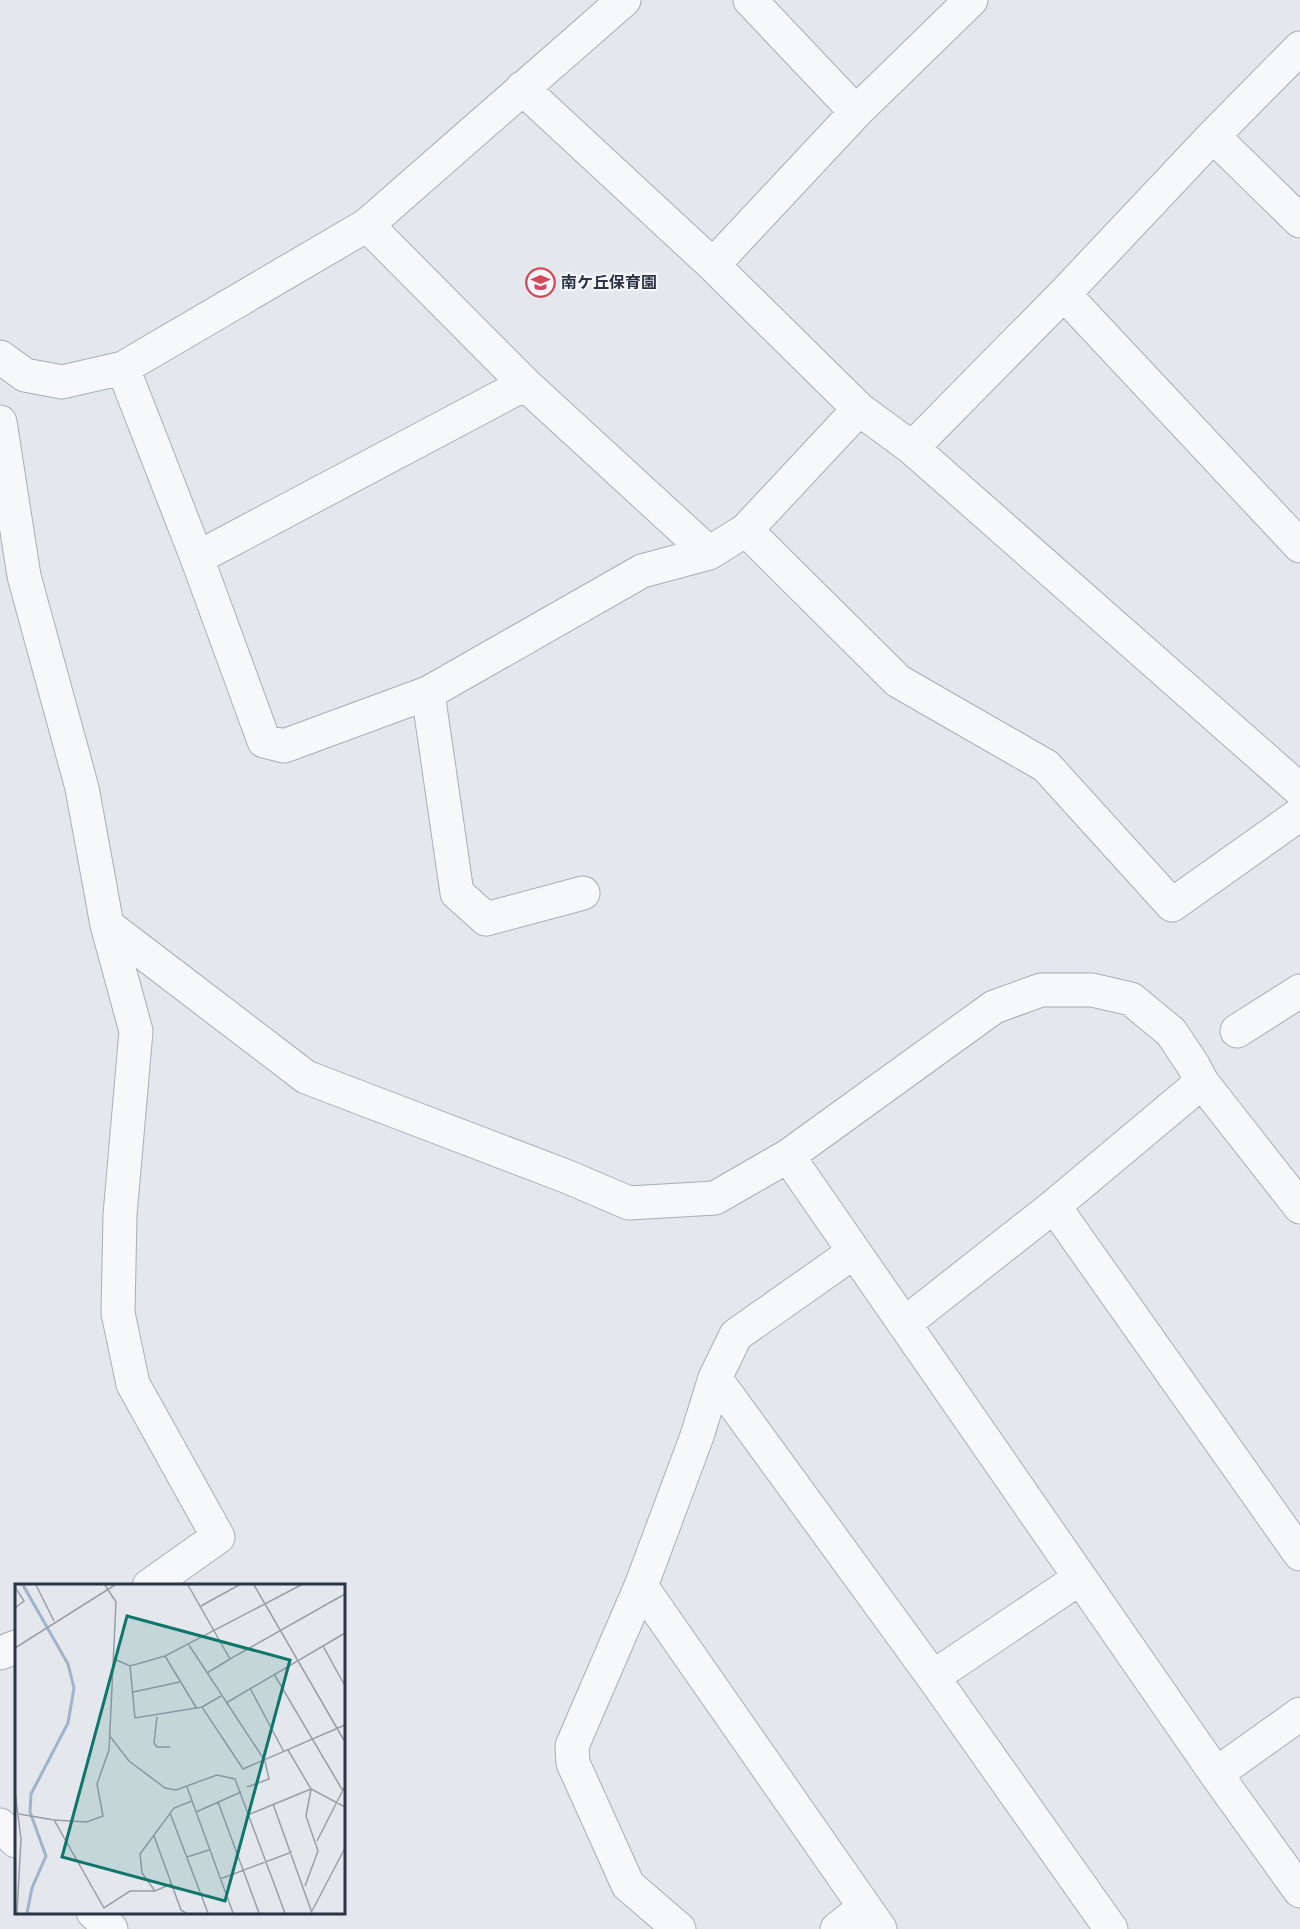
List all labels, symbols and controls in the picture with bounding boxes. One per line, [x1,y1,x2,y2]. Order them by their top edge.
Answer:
school or university icon: 南ケ丘保育園 [524,266,556,298]
place label: 南ケ丘保育園 [561,273,657,292]
inset map [15,1584,345,1914]

